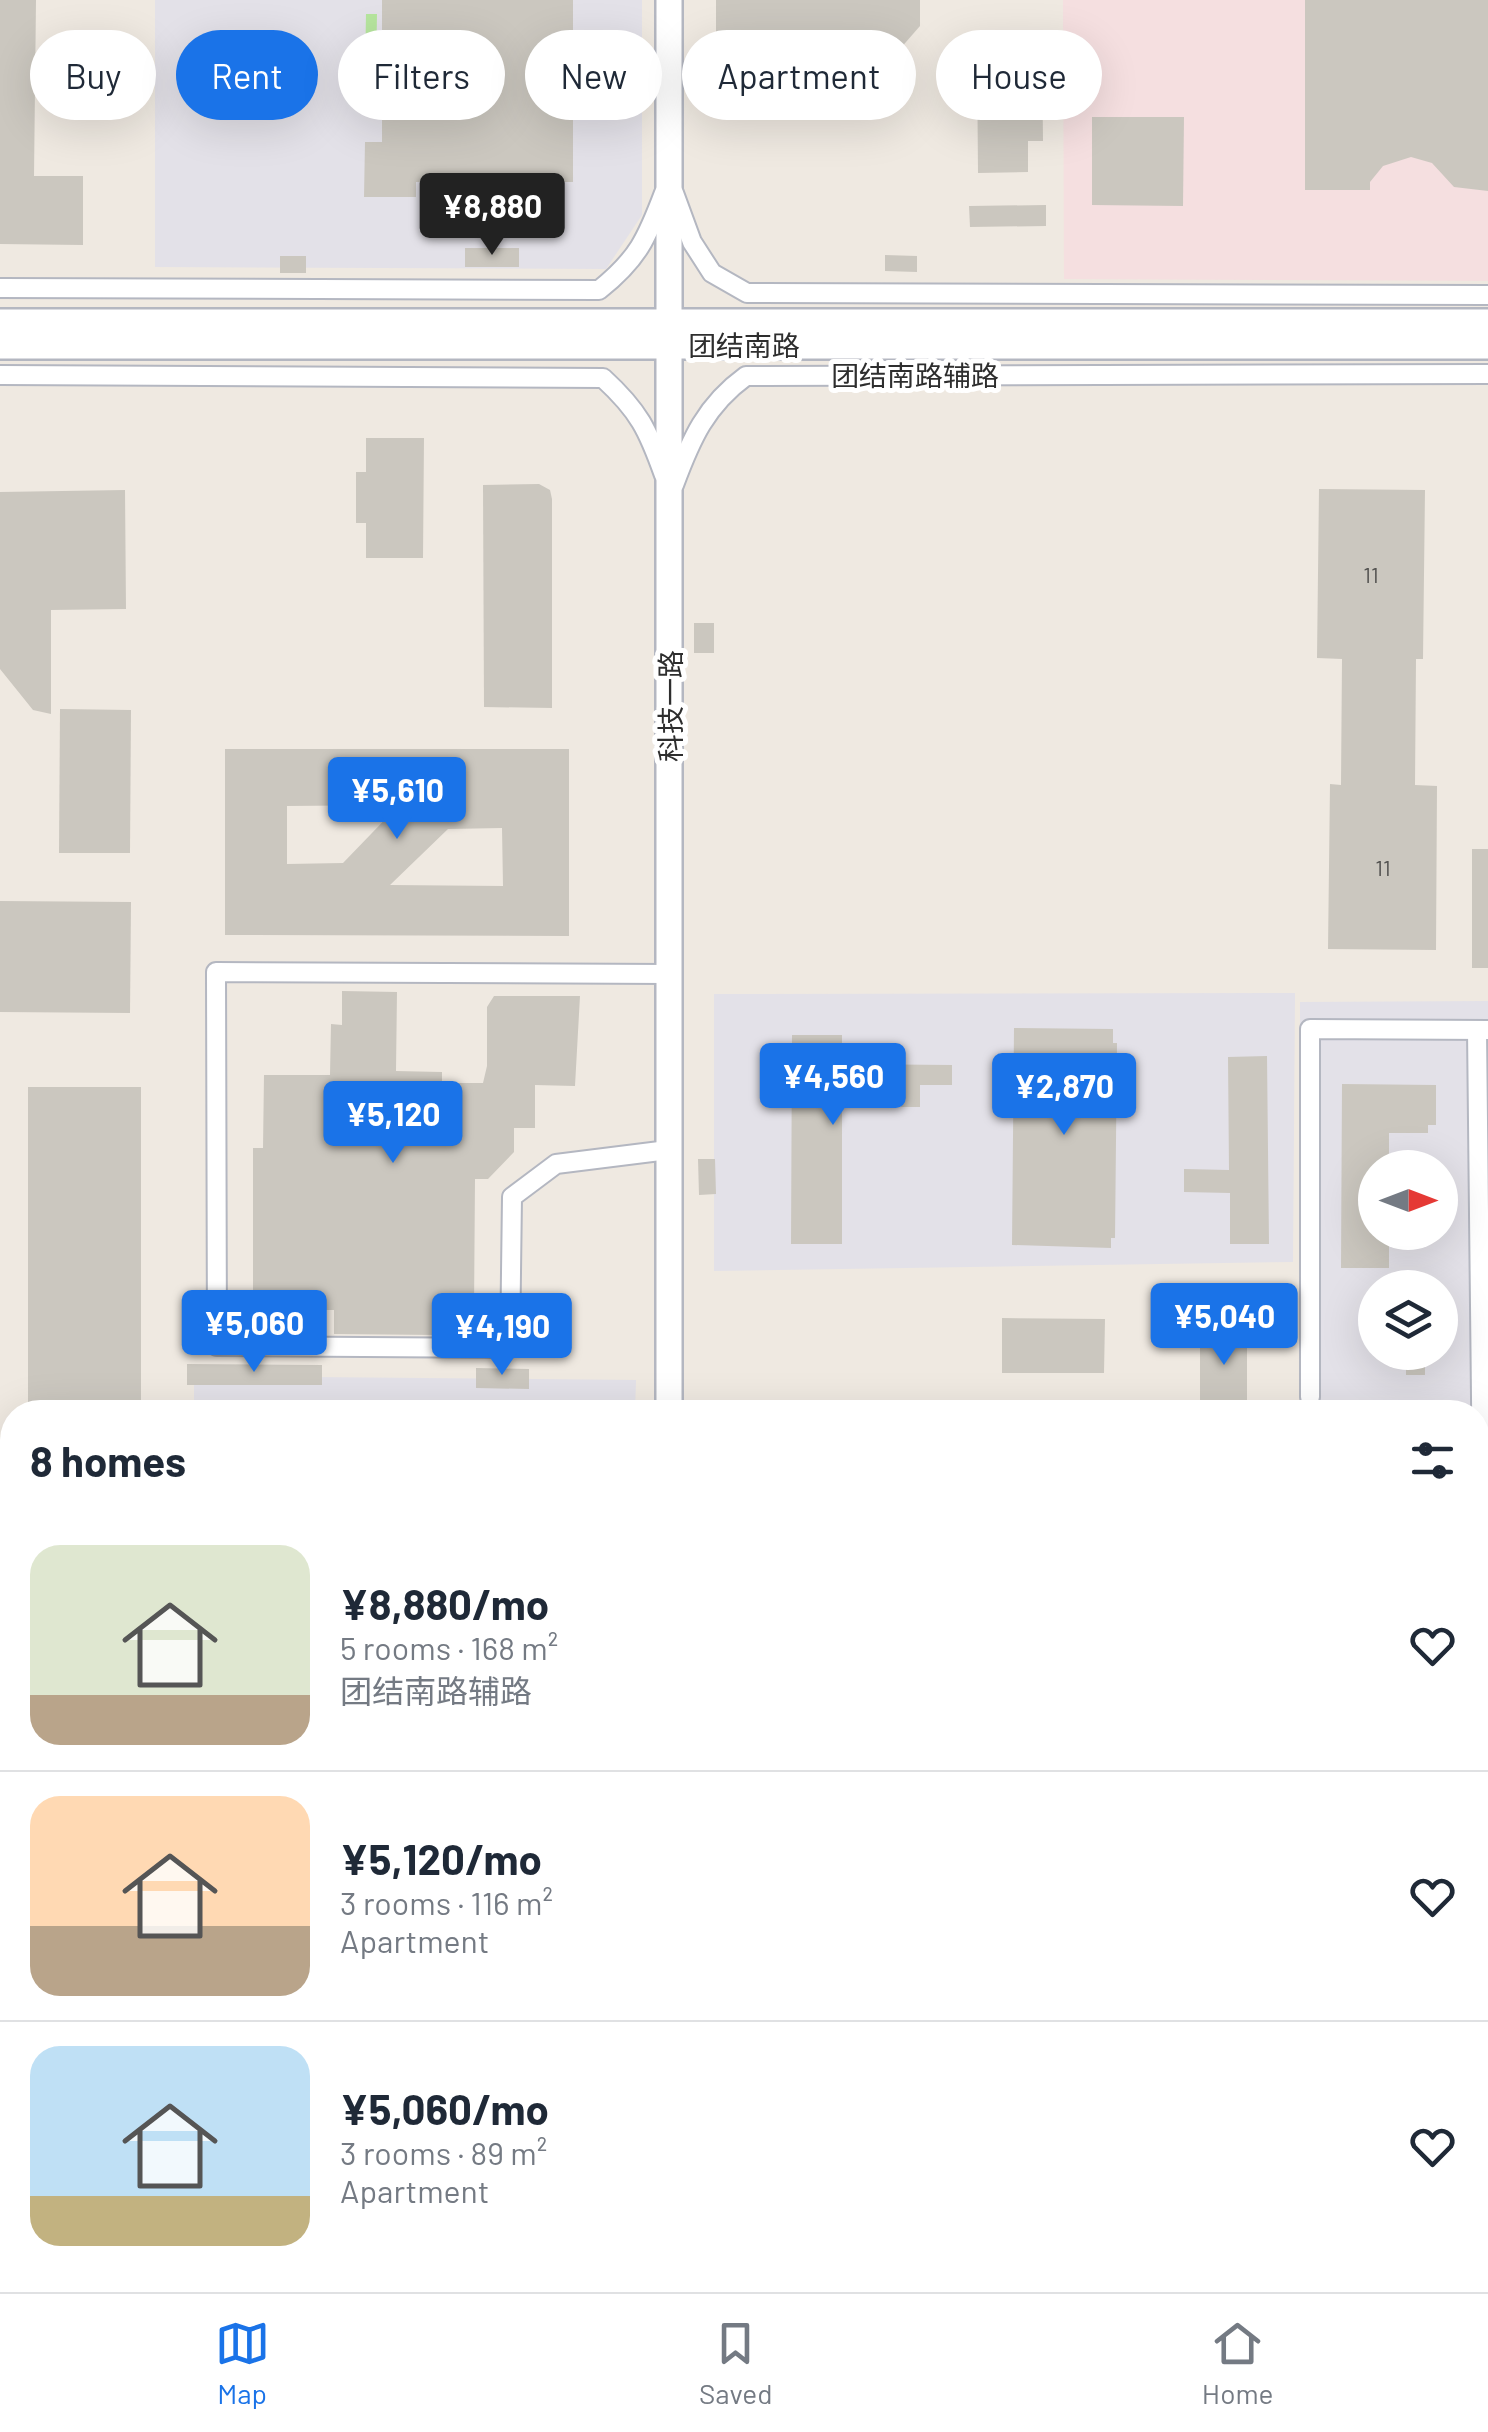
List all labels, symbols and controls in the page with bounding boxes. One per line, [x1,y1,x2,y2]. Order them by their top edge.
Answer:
chip: Buy [30,30,156,120]
chip: Rent [176,30,318,120]
chip: Filters [338,30,505,120]
chip: New [525,30,662,120]
chip: Apartment [682,30,916,120]
chip: House [936,30,1102,120]
pin: ¥8,880 [411,173,573,258]
text: ¥8,880 [442,186,542,224]
street label: 团结南路 [688,328,800,362]
street label: 团结南路辅路 [831,358,999,392]
house number: 11 [1363,561,1379,587]
street label: 科技一路 [653,650,687,762]
pin: ¥5,610 [316,757,478,842]
text: ¥5,610 [350,770,444,808]
house number: 11 [1375,854,1391,880]
pin: ¥4,560 [752,1043,914,1128]
pin: ¥2,870 [983,1053,1145,1138]
text: ¥4,560 [782,1056,884,1094]
text: ¥2,870 [1014,1066,1114,1104]
pin: ¥5,120 [312,1081,474,1166]
text: ¥5,120 [345,1094,441,1132]
north arrow [1358,1150,1458,1250]
map controls [1358,1150,1458,1370]
button: layers [1358,1270,1458,1370]
pin: ¥5,040 [1143,1283,1305,1368]
pin: ¥5,060 [173,1290,335,1375]
pin: ¥4,190 [421,1293,583,1378]
text: ¥5,040 [1173,1296,1275,1334]
text: ¥5,060 [204,1303,304,1341]
text: ¥4,190 [454,1306,550,1344]
icon: filters [1405,1433,1460,1488]
text: 8 homes [30,1435,186,1485]
text: ¥8,880/mo [340,1578,549,1628]
icon: home [110,1585,230,1705]
icon: heart [1405,1618,1460,1673]
text: 5 rooms · 168 m² [340,1628,558,1666]
text: 团结南路辅路 [340,1671,532,1709]
text: ¥5,120/mo [340,1833,542,1883]
icon: home [110,1836,230,1956]
icon: heart [1405,1869,1460,1924]
text: 3 rooms · 116 m² [340,1883,553,1921]
text: Apartment [340,1921,489,1959]
text: ¥5,060/mo [340,2083,549,2133]
icon: home [110,2086,230,2206]
icon: heart [1405,2119,1460,2174]
text: 3 rooms · 89 m² [340,2133,547,2171]
text: Apartment [340,2171,489,2209]
tab: Map [215,2316,270,2410]
tab: Saved [699,2316,773,2410]
tab: Home [1202,2316,1273,2410]

